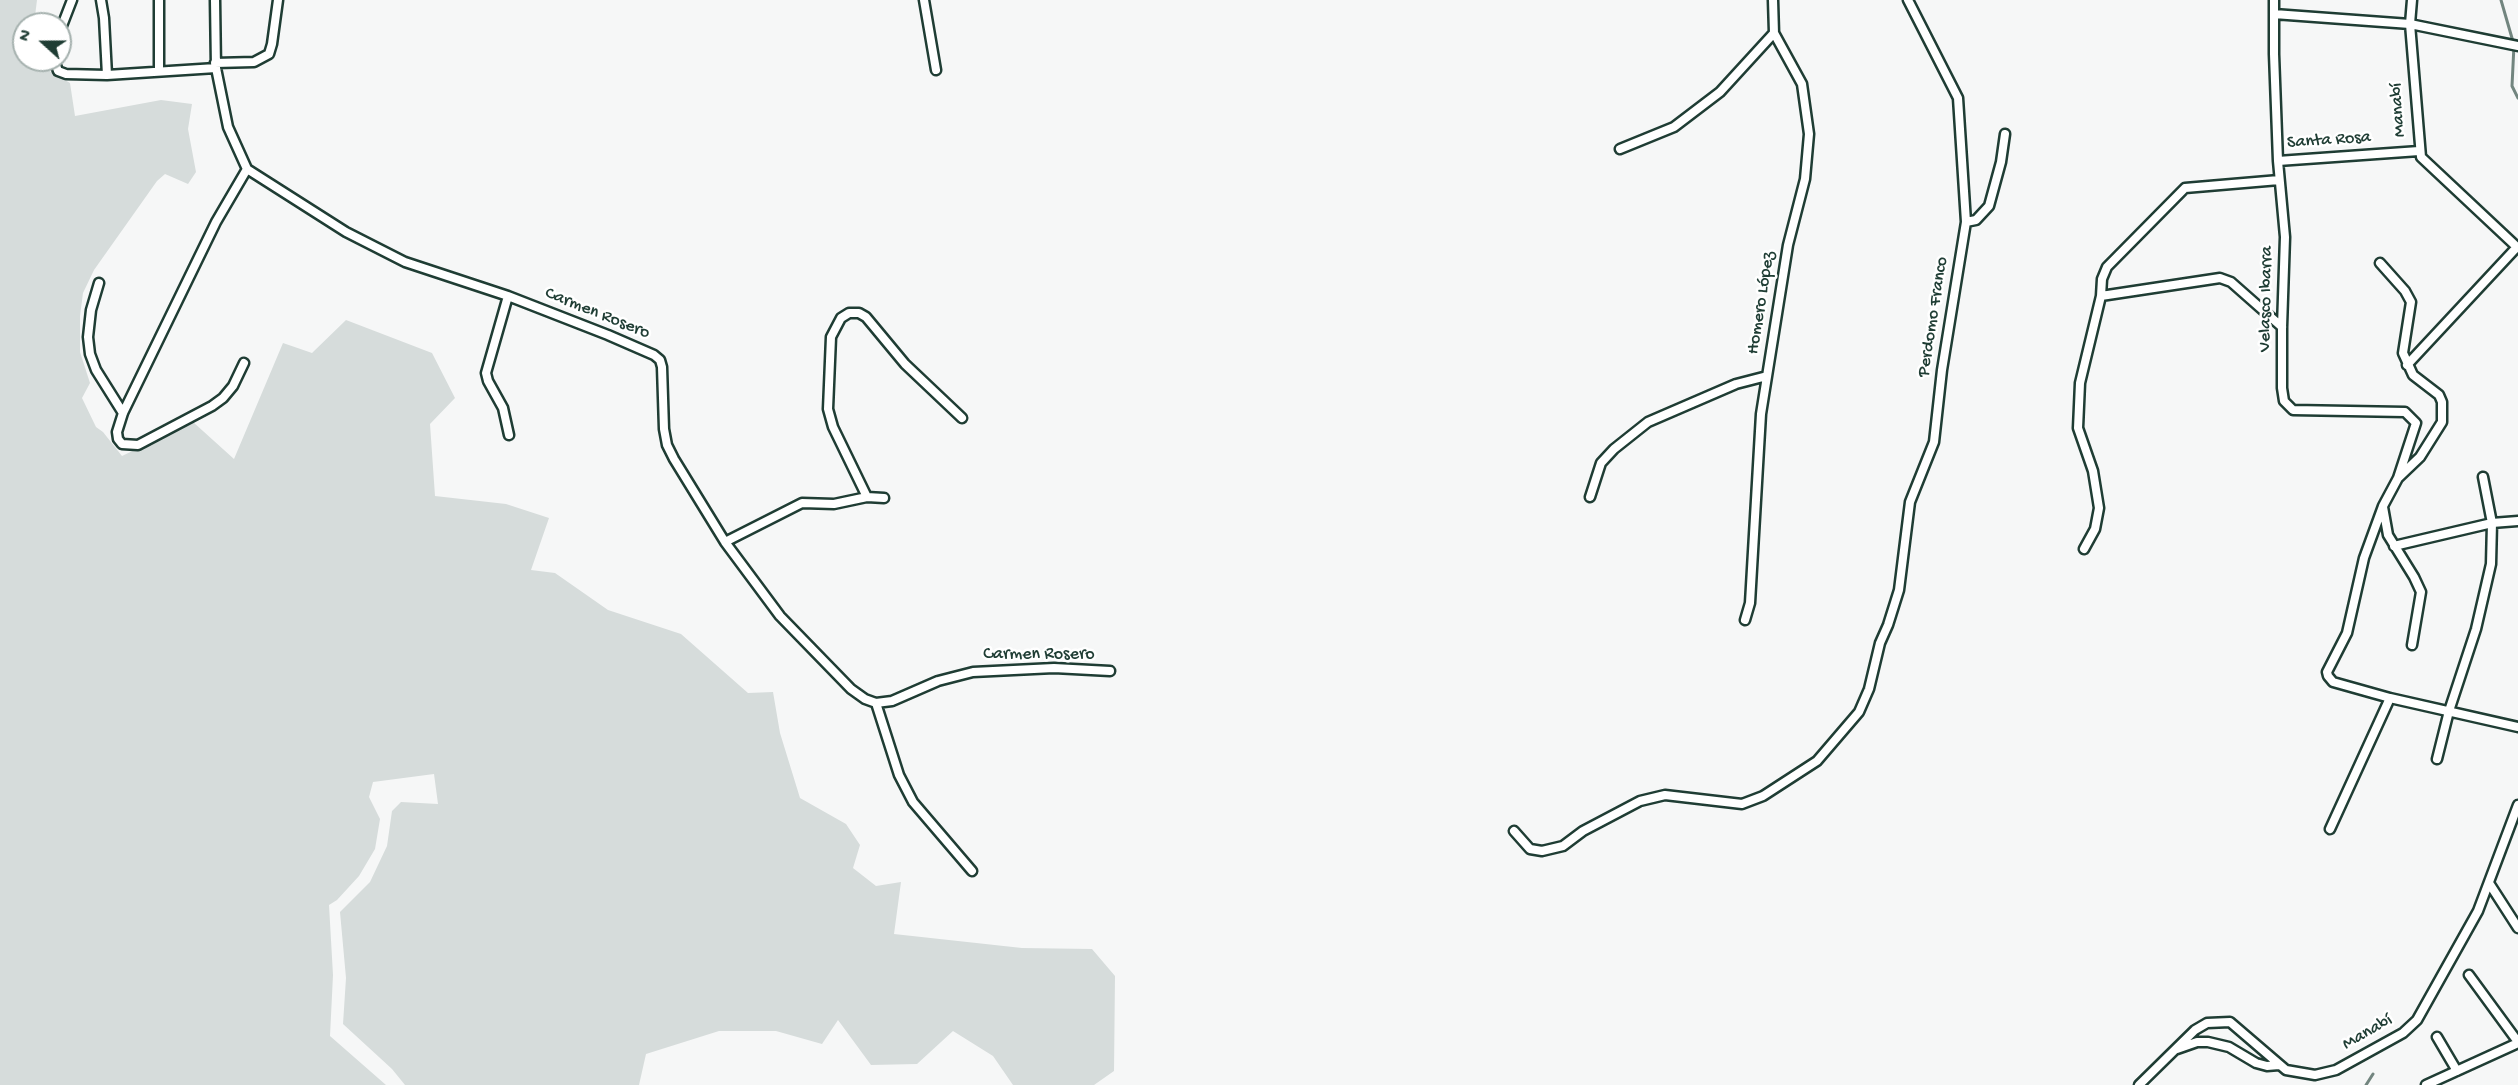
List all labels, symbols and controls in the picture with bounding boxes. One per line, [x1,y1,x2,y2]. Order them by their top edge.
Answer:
north arrow [12,12,72,72]
text: N [16,28,37,44]
street label: Manabí [2386,82,2412,138]
street label: Santa Rosa [2286,127,2372,155]
street label: Velasco Ibarra [2255,246,2279,352]
street label: Homero López [1743,250,1781,356]
street label: Perdomo Franco [1914,255,1954,379]
street label: Carmen Rosero [541,283,653,345]
street label: Carmen Rosero [983,644,1095,666]
street label: Manabí [2339,1010,2397,1056]

